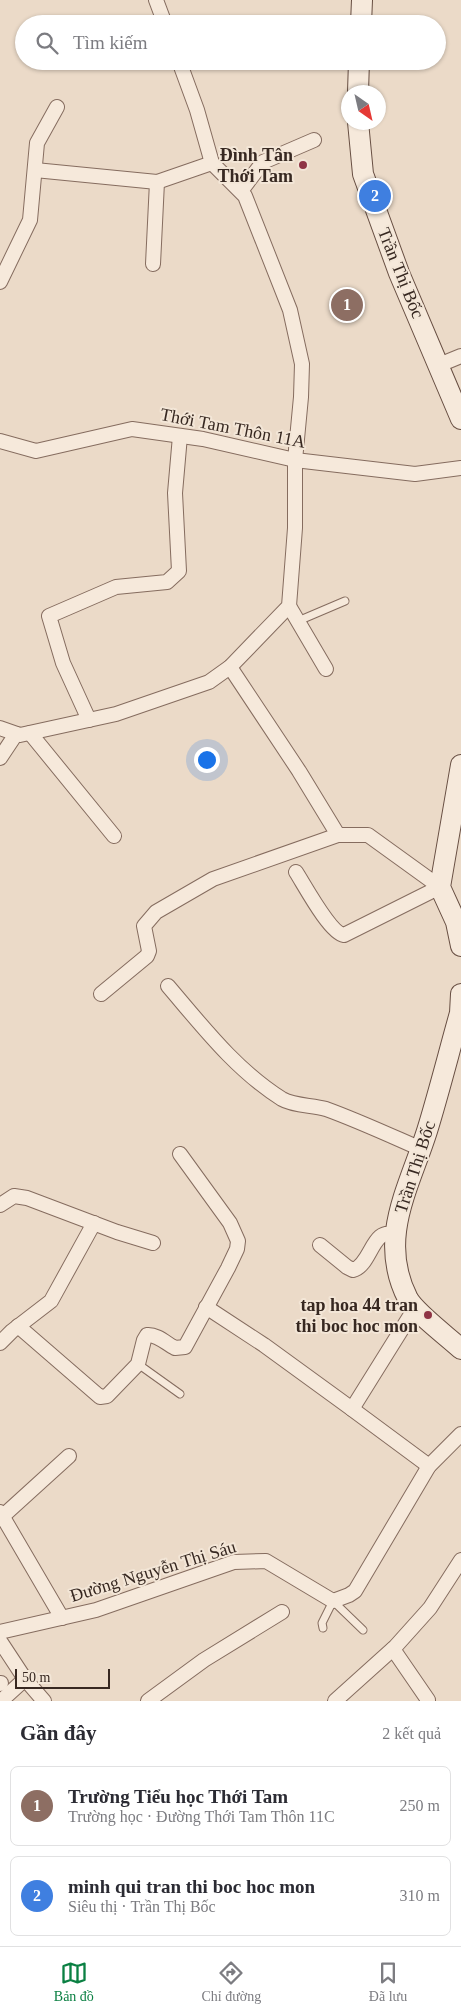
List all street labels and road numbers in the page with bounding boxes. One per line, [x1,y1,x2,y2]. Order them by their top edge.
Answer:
street label: Trần Thị Bốc [374,225,428,321]
street label: Thới Tam Thôn 11A [159,404,307,452]
street label: Trần Thị Bốc [391,1118,439,1216]
street label: Đường Nguyễn Thị Sáu [68,1536,238,1606]

